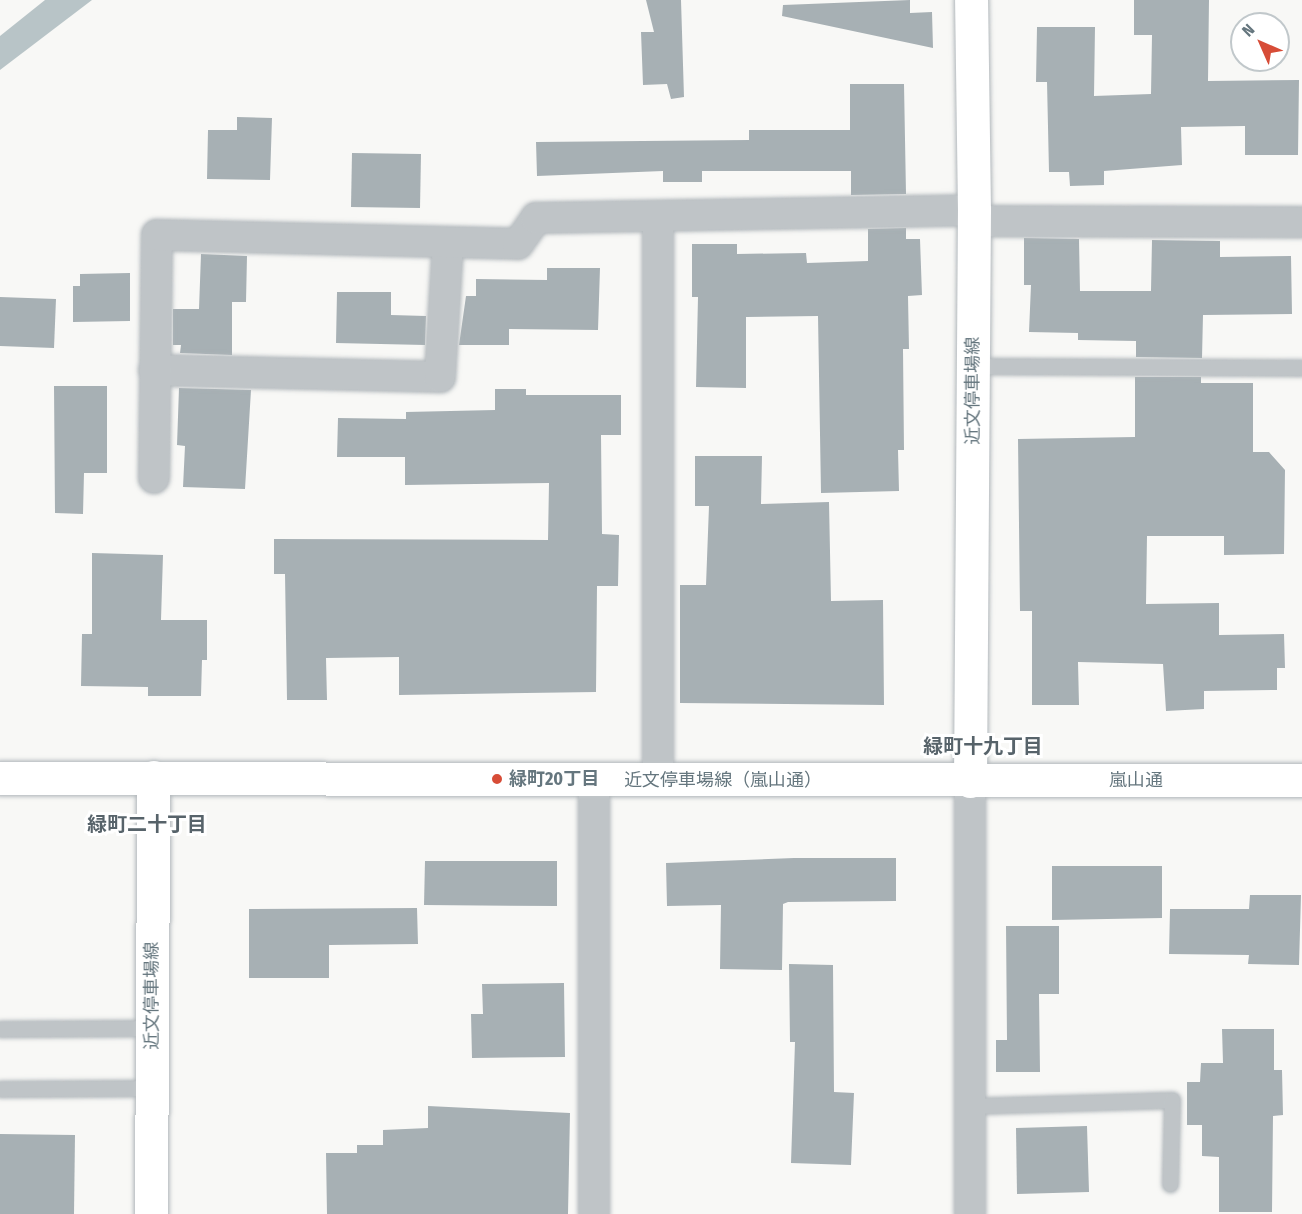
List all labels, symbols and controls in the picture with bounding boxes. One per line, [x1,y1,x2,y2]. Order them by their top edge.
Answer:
north arrow [1230,12,1290,72]
text: N [1238,20,1258,40]
street label: 近文停車場線 [962,337,984,445]
district label: 緑町十九丁目 [923,734,1043,758]
place label: 緑町20丁目 [509,768,599,790]
street label: 近文停車場線（嵐山通） [624,769,822,791]
street label: 嵐山通 [1109,769,1163,791]
marker: 緑町20丁目 [490,772,504,786]
district label: 緑町二十丁目 [87,812,207,836]
street label: 近文停車場線 [141,942,163,1050]

